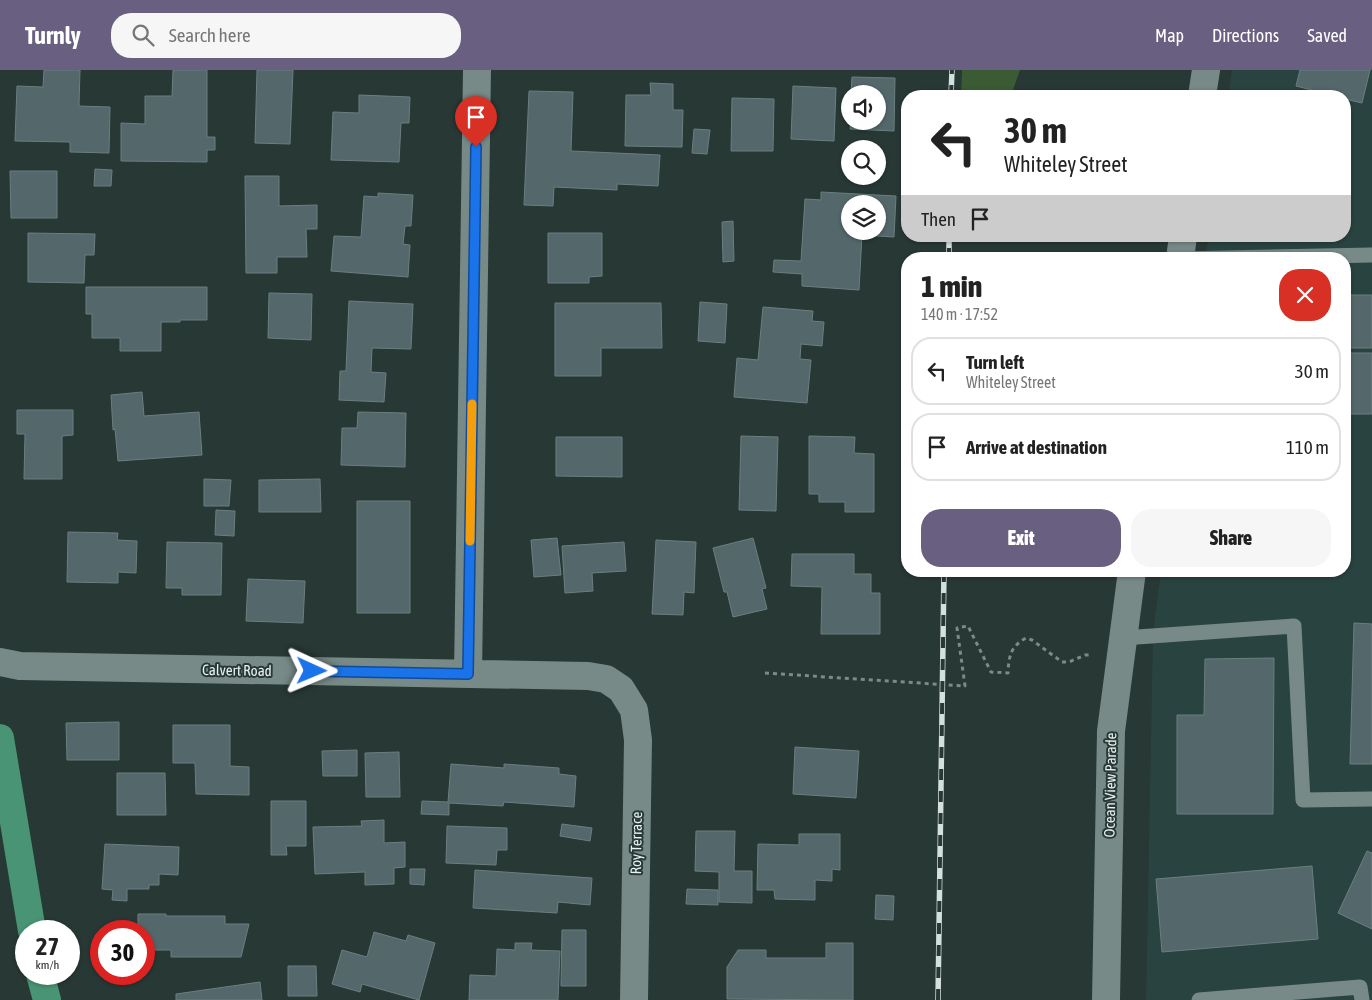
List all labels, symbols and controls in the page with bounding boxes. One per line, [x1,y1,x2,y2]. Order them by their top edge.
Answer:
search box [111,13,461,58]
icon: search [129,21,157,49]
text: Turnly [25,22,81,49]
text: Search here [169,24,251,46]
text: Map [1155,25,1184,46]
text: Directions [1212,25,1279,46]
text: Saved [1307,25,1347,46]
map controls [841,85,886,240]
button: sound [841,85,886,130]
pin [455,96,497,147]
icon: arrive [462,103,490,131]
icon: left [921,110,986,175]
text: 30 m [1004,110,1067,150]
button: search [841,140,886,185]
text: Whiteley Street [1004,151,1128,177]
button: layers [841,195,886,240]
icon: arrive [966,205,994,233]
text: Then [921,208,956,230]
text: 1 min [921,269,982,303]
button: close [1279,269,1331,321]
text: 140 m · 17:52 [921,305,998,323]
text: Turn left [966,351,1024,373]
icon: left [923,357,951,385]
text: 30 m [1295,360,1329,382]
text: Whiteley Street [966,373,1056,391]
icon: arrive [923,433,951,461]
text: Arrive at destination [966,436,1107,458]
text: 110 m [1286,436,1329,458]
button: Exit [921,509,1121,567]
button: Share [1131,509,1331,567]
position arrow [285,644,337,696]
street label: Calvert Road [202,661,272,679]
street label: Ocean View Parade [1101,732,1119,838]
street label: Roy Terrace [627,811,645,875]
speed limit sign: 30 [90,920,155,985]
text: 27 [36,932,59,960]
text: km/h [36,958,59,972]

